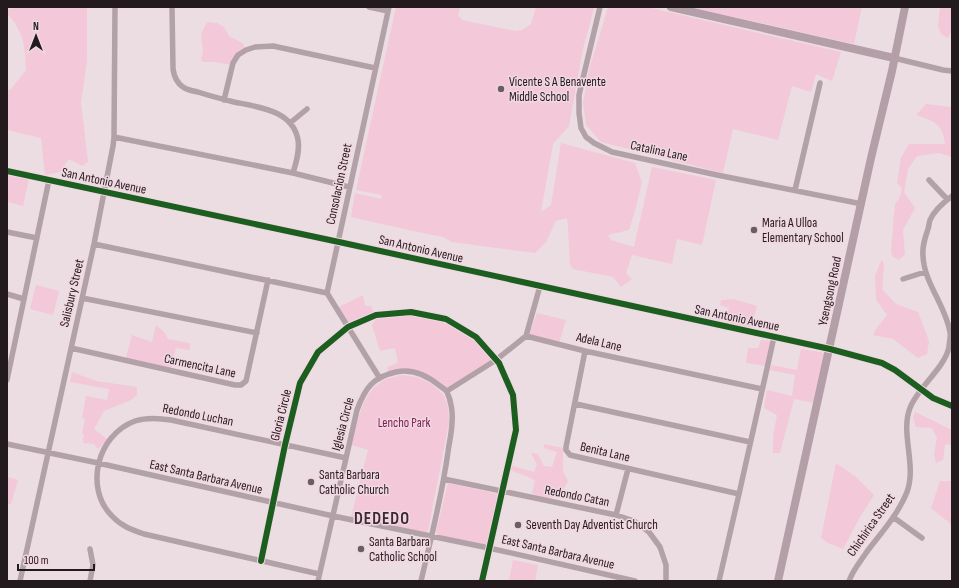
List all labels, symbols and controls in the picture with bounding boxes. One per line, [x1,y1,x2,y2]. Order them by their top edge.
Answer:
north arrow [16,16,56,56]
text: N [33,20,39,33]
place label: Vicente S A Benavente Middle School [509,74,606,105]
marker: Vicente S A Benavente Middle School [496,84,506,94]
street label: Catalina Lane [629,137,689,165]
street label: Consolacion Street [323,142,355,226]
street label: San Antonio Avenue [60,164,148,198]
place label: Maria A Ulloa Elementary School [762,215,844,246]
marker: Maria A Ulloa Elementary School [749,225,759,235]
street label: San Antonio Avenue [377,232,465,266]
street label: Ysengsong Road [815,255,845,327]
street label: Salisbury Street [56,257,88,329]
street label: San Antonio Avenue [693,301,781,335]
street label: Adela Lane [574,329,623,355]
street label: Carmencita Lane [163,351,237,381]
street label: Gloria Circle [267,388,295,442]
street label: Iglesia Circle [328,396,358,452]
street label: Redondo Luchan [161,400,235,430]
park label: Lencho Park [378,415,430,431]
street label: Benita Lane [579,439,631,465]
street label: East Santa Barbara Avenue [148,456,264,498]
place label: Santa Barbara Catholic Church [319,467,389,498]
marker: Santa Barbara Catholic Church [306,477,316,487]
street label: Redondo Catan [543,482,611,510]
street label: Chichirica Street [843,490,899,560]
district label: DEDEDO [354,509,410,529]
place label: Seventh Day Adventist Church [526,517,658,533]
marker: Seventh Day Adventist Church [513,520,523,530]
street label: East Santa Barbara Avenue [500,531,616,573]
place label: Santa Barbara Catholic School [369,534,437,565]
marker: Santa Barbara Catholic School [356,544,366,554]
scale bar [18,546,94,572]
text: 100 m [24,553,49,568]

